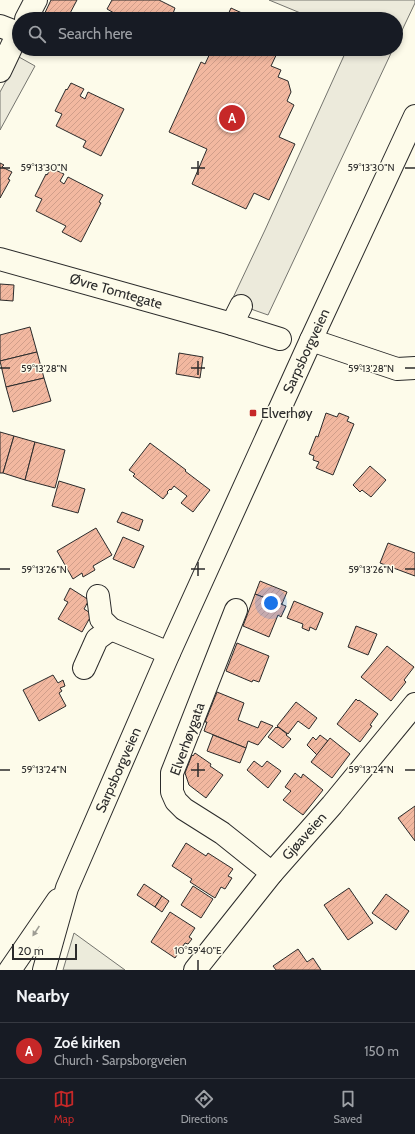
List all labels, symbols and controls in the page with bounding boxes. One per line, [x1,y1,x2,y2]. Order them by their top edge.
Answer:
search box [12,12,403,56]
icon: search [26,23,48,45]
text: Search here [58,25,133,43]
pin: A [219,103,245,133]
text: 59°13'30"N [20,161,68,174]
text: 59°13'30"N [347,161,395,174]
street label: Øvre Tomtegate [68,269,164,313]
street label: Sarpsborgveien [278,306,334,396]
text: 59°13'28"N [21,362,67,375]
text: 59°13'28"N [348,362,394,375]
place label: Elverhøy [261,404,313,422]
marker: Elverhøy [248,408,258,418]
text: 59°13'26"N [21,563,67,576]
text: 59°13'26"N [348,563,394,576]
your location [261,593,281,613]
street label: Elverhøygata [165,700,209,778]
street label: Sarpsborgveien [91,724,145,815]
text: 59°13'24"N [21,763,67,776]
text: 59°13'24"N [348,763,394,776]
street label: Gjøaveien [278,808,330,864]
one-way arrow [32,926,40,936]
scale bar [12,942,77,961]
text: 20 m [18,944,44,958]
text: 10°59'40"E [174,944,222,957]
text: Nearby [16,986,69,1006]
text: Zoé kirken [54,1034,120,1052]
text: A [25,1043,33,1059]
text: 150 m [364,1043,399,1059]
text: Church · Sarpsborgveien [54,1052,187,1068]
tab: Map [53,1088,75,1126]
tab: Directions [181,1088,228,1126]
tab: Saved [334,1088,362,1126]

